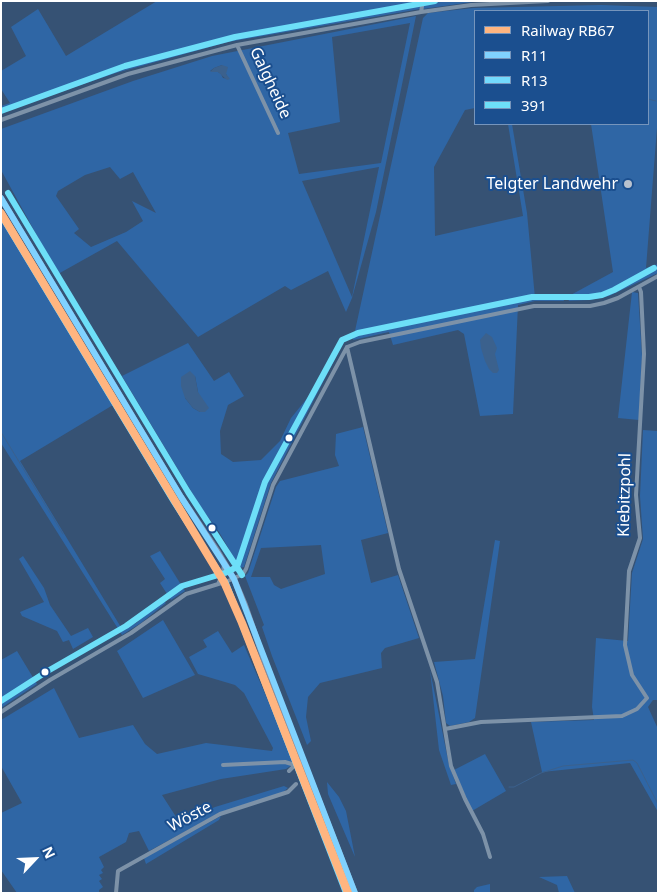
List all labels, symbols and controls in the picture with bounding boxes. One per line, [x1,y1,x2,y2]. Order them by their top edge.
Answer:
legend [474,10,649,125]
text: Railway RB67 [521,20,614,40]
street label: Galgheide [245,44,295,122]
text: R11 [521,45,548,65]
text: R13 [521,70,548,90]
text: 391 [521,95,547,115]
place label: Telgter Landwehr [486,174,618,194]
marker: Telgter Landwehr [622,178,634,190]
unlabelled marker [284,433,294,443]
street label: Kiebitzpohl [615,453,635,537]
unlabelled marker [207,523,217,533]
unlabelled marker [40,667,50,677]
street label: Wöste [165,798,215,836]
north arrow [10,834,60,884]
text: N [38,843,60,862]

